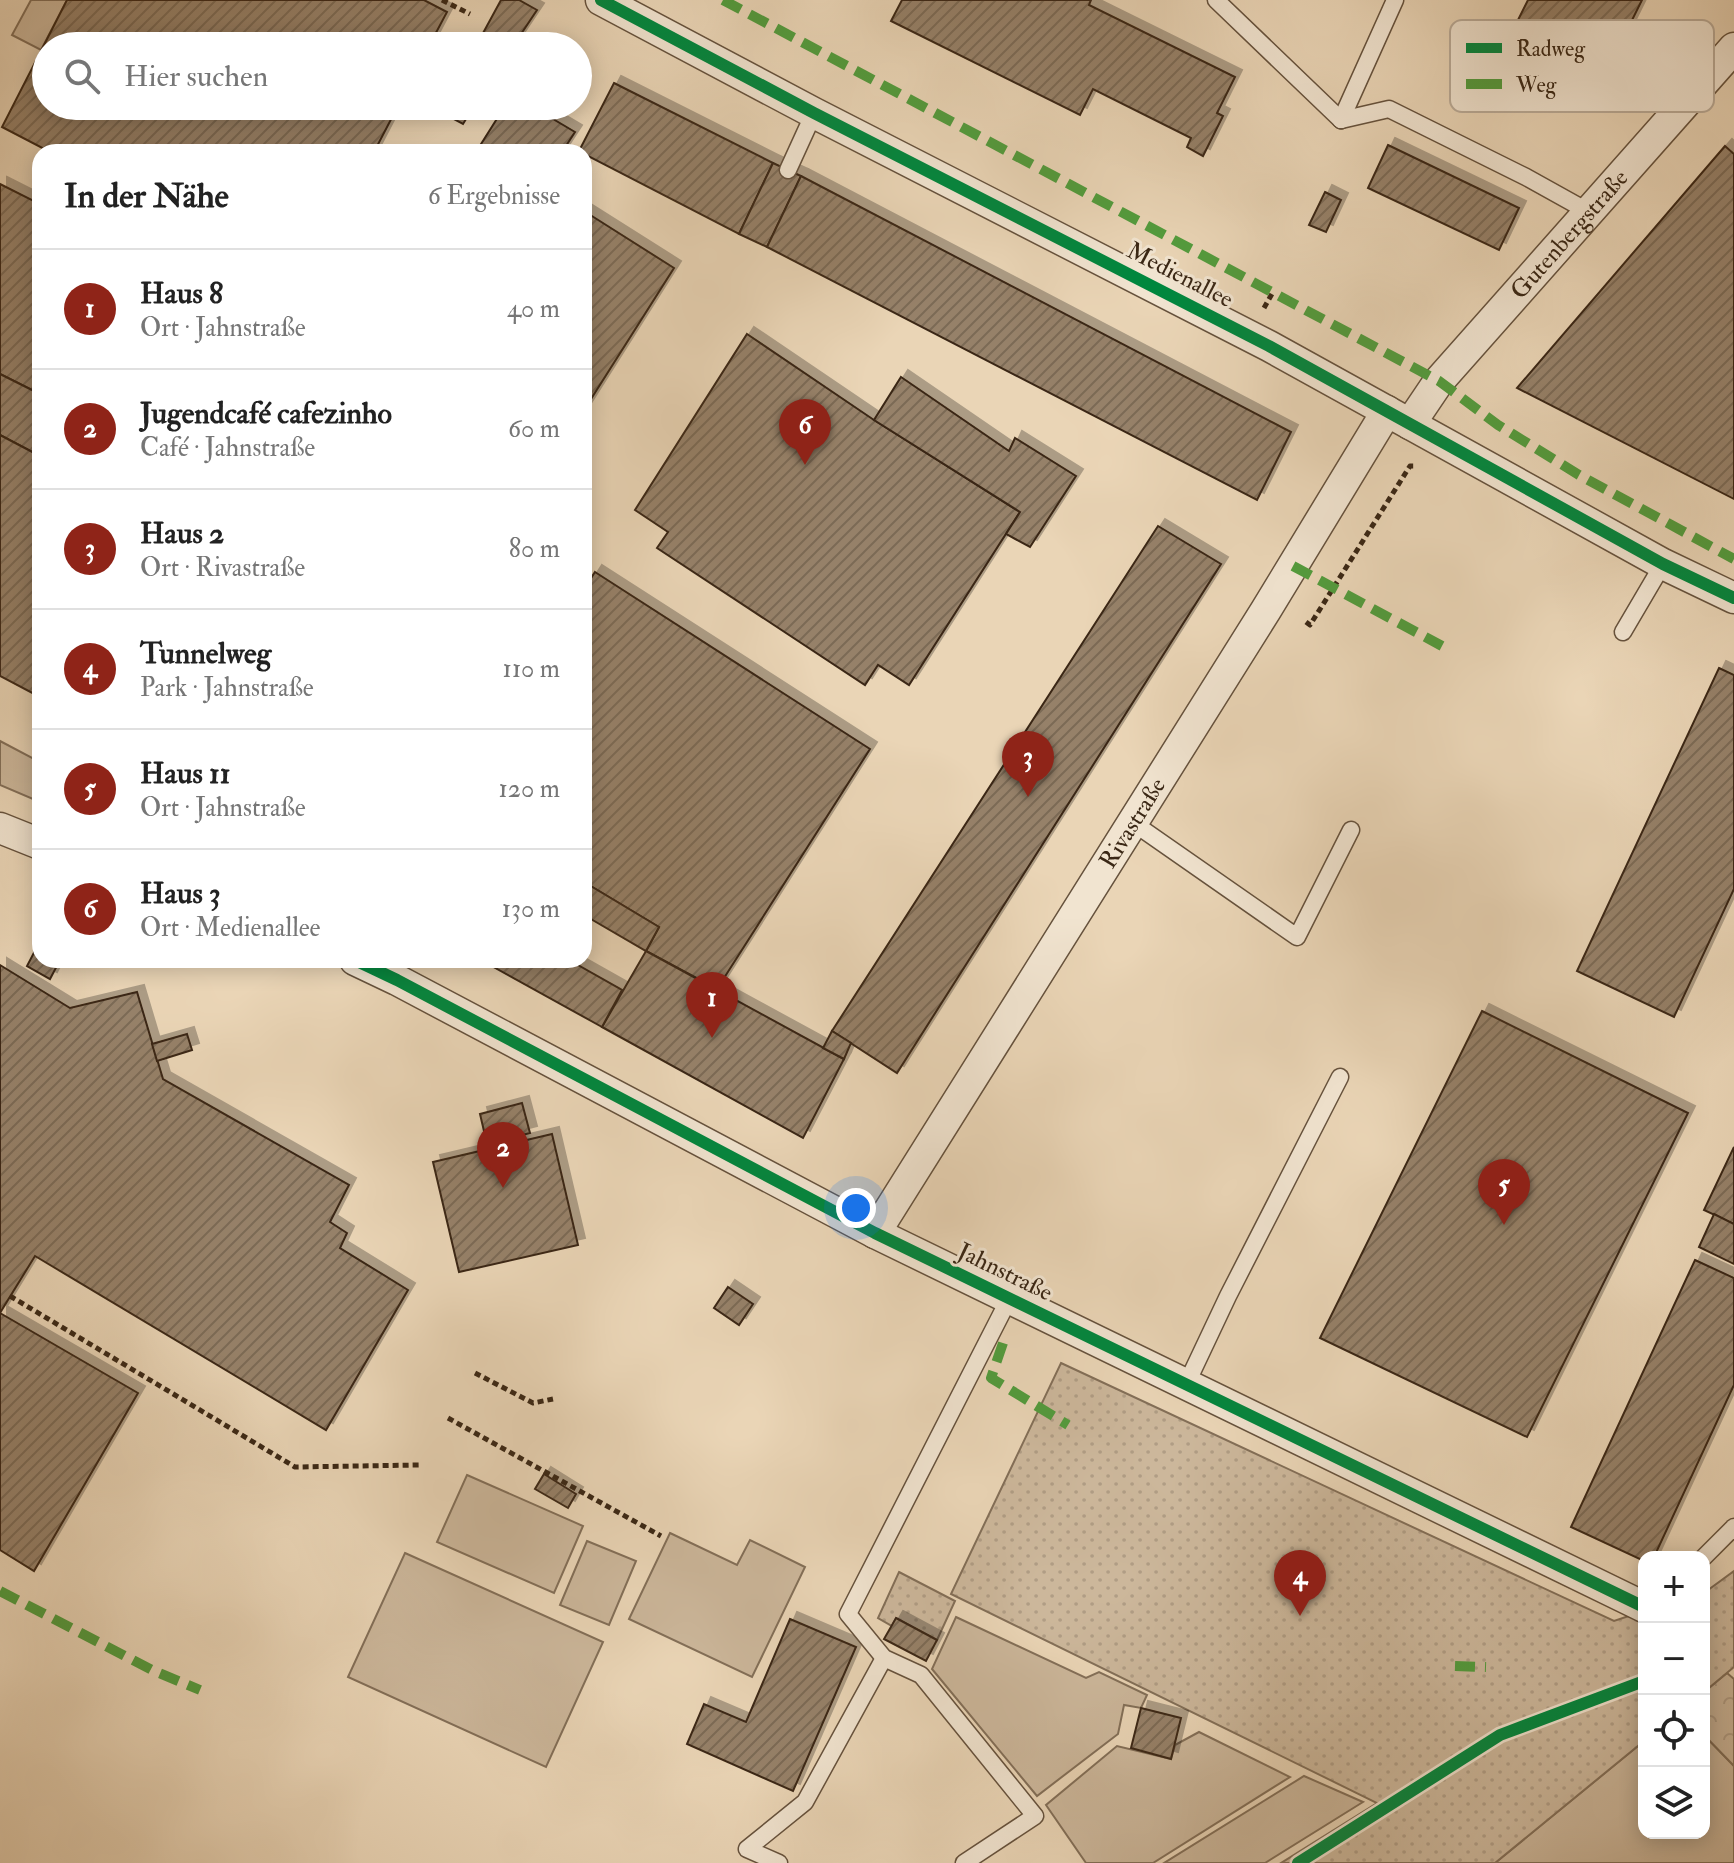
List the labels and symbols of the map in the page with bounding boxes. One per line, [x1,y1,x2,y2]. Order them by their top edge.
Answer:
legend [1450,20,1714,112]
text: Radweg [1516,35,1586,63]
text: Weg [1515,71,1558,99]
street label: Gutenbergstraße [1503,163,1635,305]
street label: Medienallee [1122,235,1238,315]
pin: 6 [779,399,831,465]
pin: 3 [1002,731,1054,797]
street label: Rivastraße [1092,772,1172,874]
pin: 1 [686,972,738,1038]
pin: 2 [477,1122,529,1188]
pin: 5 [1478,1159,1530,1225]
your location [836,1188,876,1228]
street label: Jahnstraße [952,1235,1058,1308]
pin: 4 [1274,1550,1326,1616]

